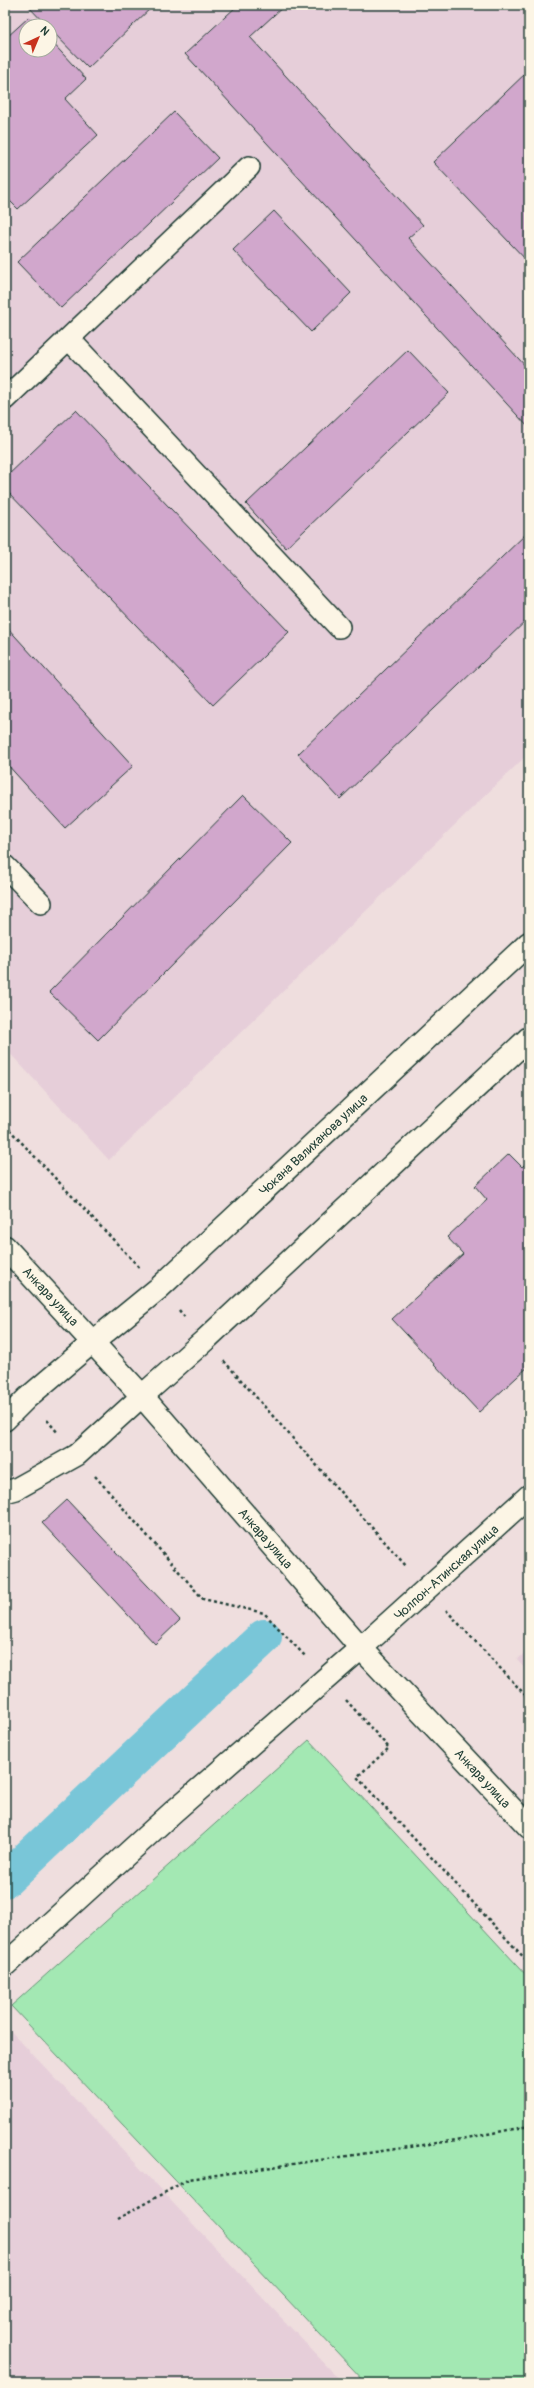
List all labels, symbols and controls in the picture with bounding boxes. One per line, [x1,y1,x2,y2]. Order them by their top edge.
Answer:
north arrow [18,18,58,58]
text: N [37,24,52,39]
street label: Чокана Валиханова улица [256,1090,371,1199]
street label: Анкара улица [19,1264,82,1330]
street label: Анкара улица [235,1505,296,1572]
street label: Чолпон-Атинская улица [391,1522,502,1624]
street label: Анкара улица [451,1746,514,1812]

